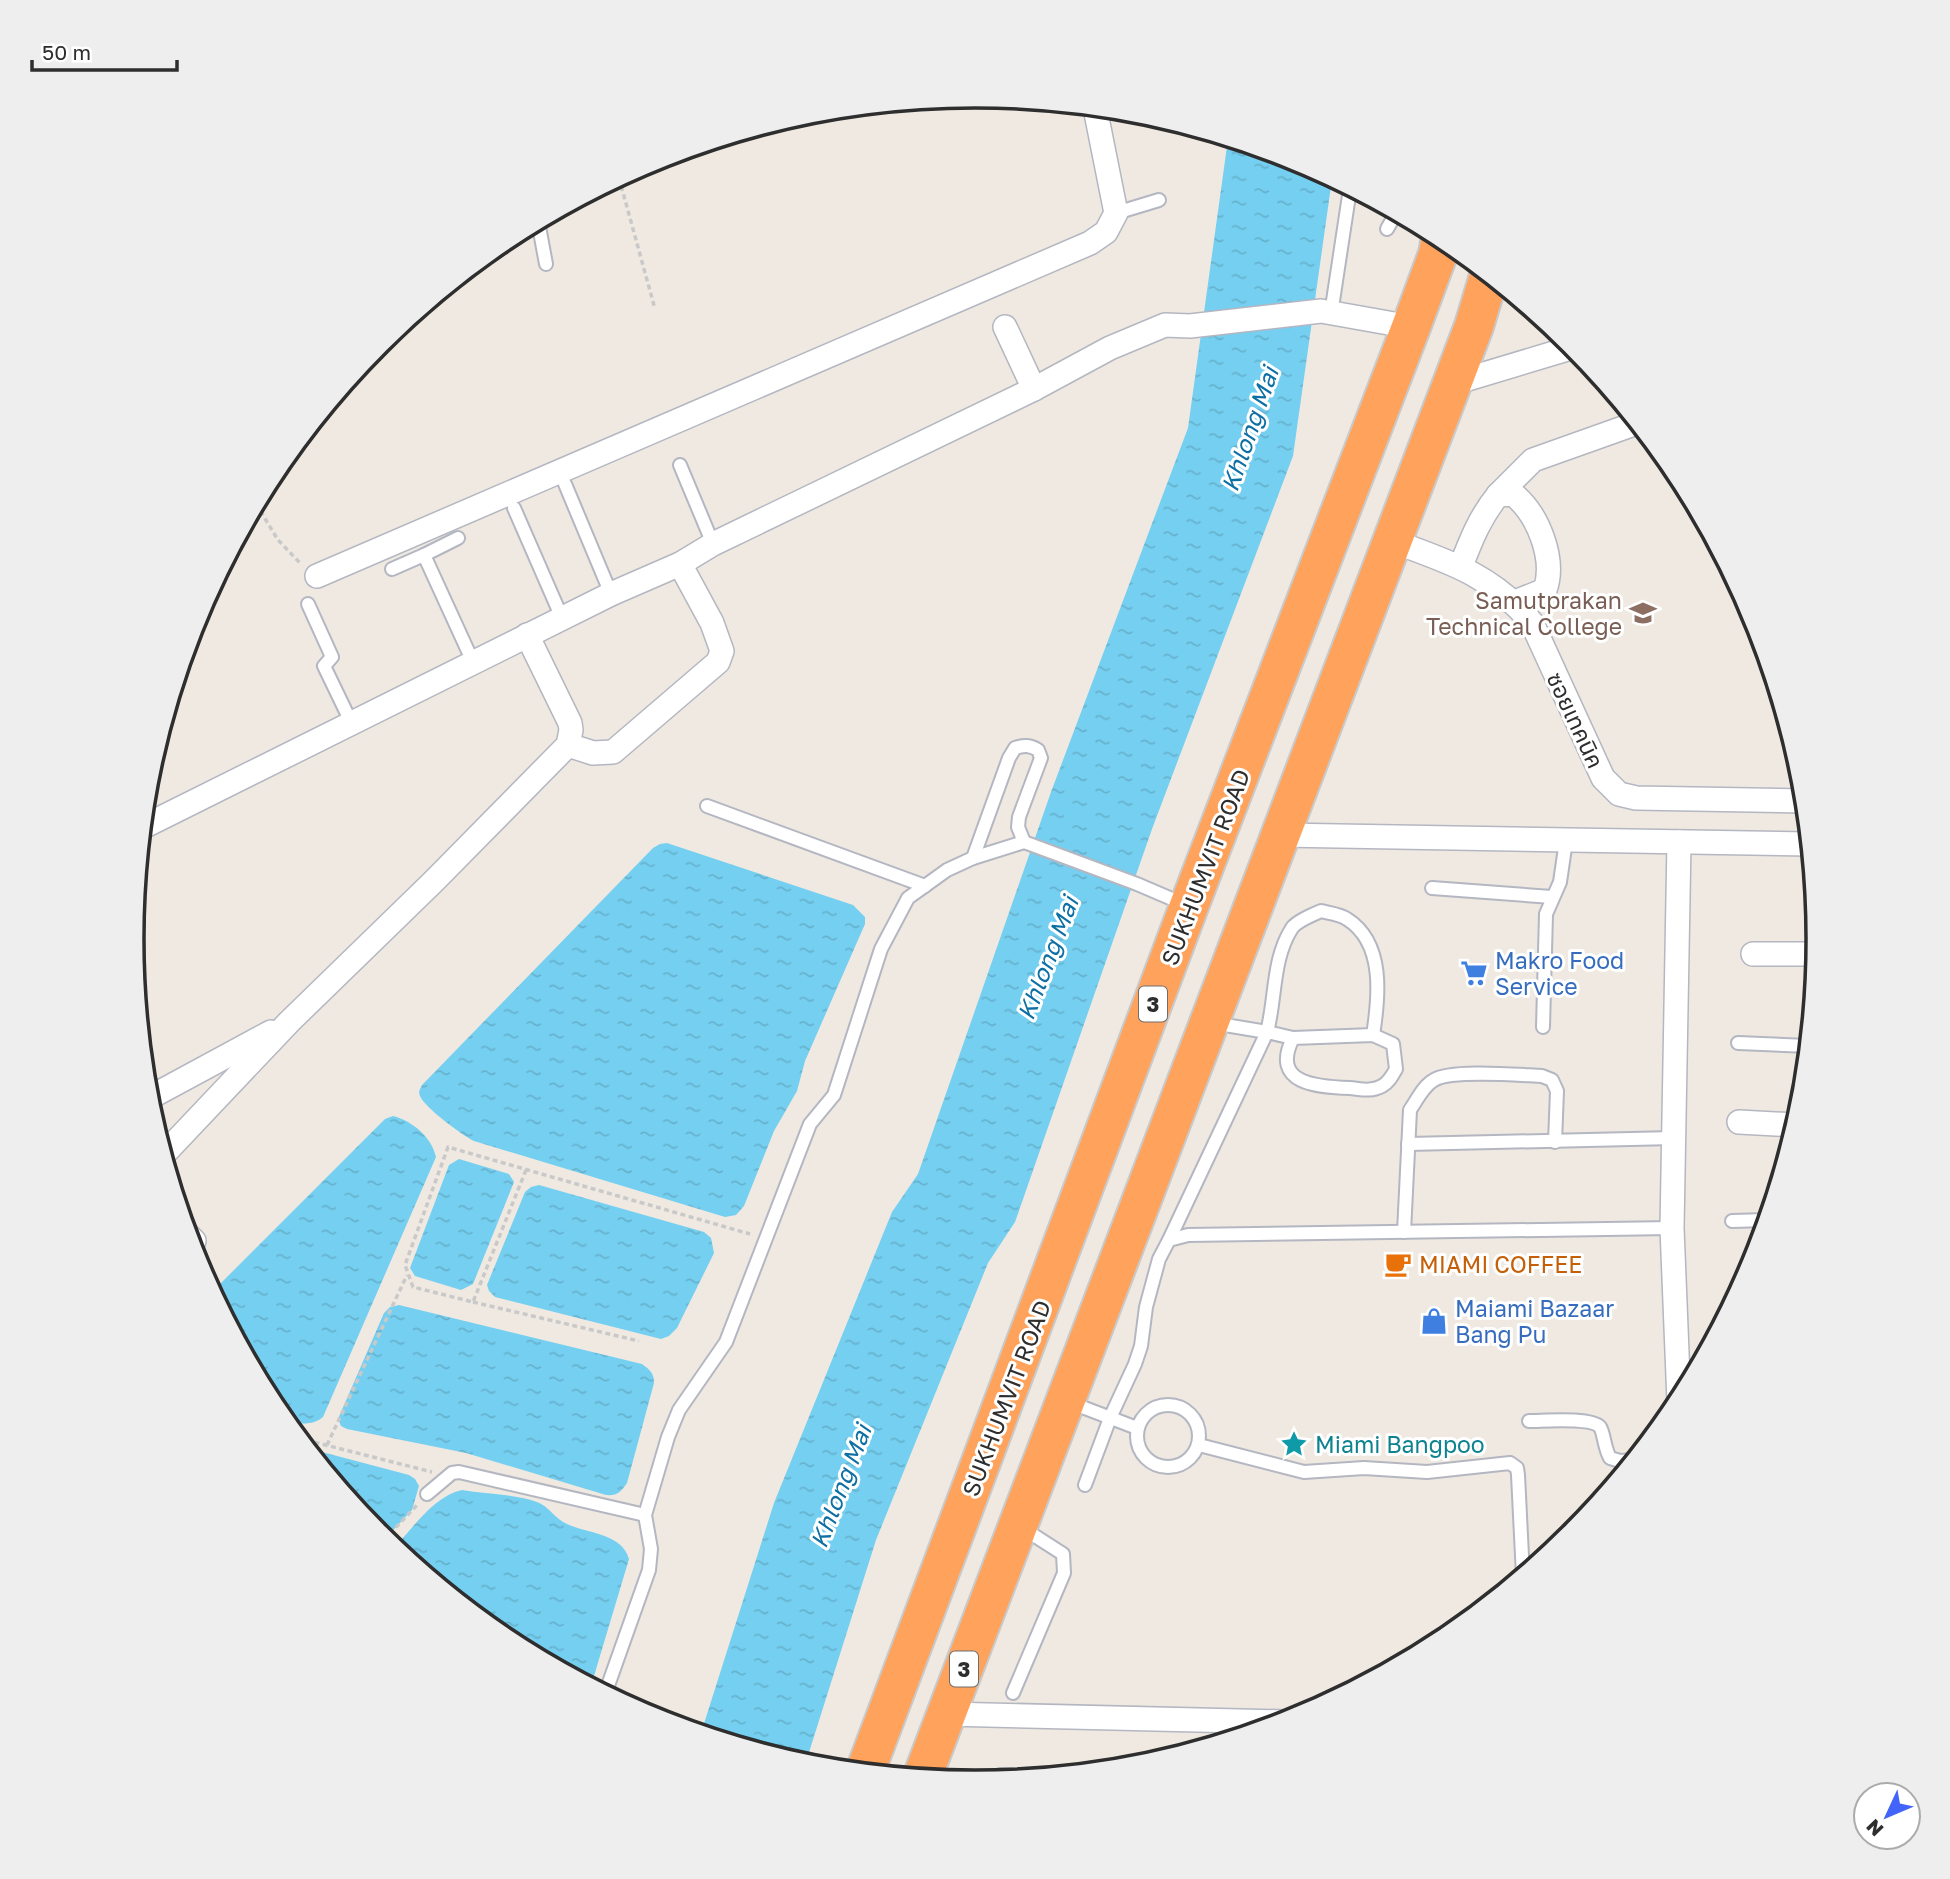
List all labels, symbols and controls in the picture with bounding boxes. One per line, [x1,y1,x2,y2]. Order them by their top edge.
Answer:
scale bar [32,28,177,72]
text: 50 m [42,39,91,65]
water label: Khlong Mai [1214,361,1286,495]
place label: Samutprakan Technical College [1426,586,1622,640]
school or university icon: Samutprakan Technical College [1628,598,1658,628]
street label: ซอยเทคนิค [1542,668,1610,772]
street label: SUKHUMVIT ROAD [1155,765,1255,969]
water label: Khlong Mai [1010,890,1086,1024]
place label: Makro Food Service [1495,946,1624,1000]
supermarket icon: Makro Food Service [1459,958,1489,988]
road number: 3 [1139,986,1167,1021]
cafe icon: MIAMI COFFEE [1383,1249,1413,1279]
place label: MIAMI COFFEE [1419,1250,1582,1278]
place label: Maiami Bazaar Bang Pu [1455,1294,1614,1348]
street label: SUKHUMVIT ROAD [956,1296,1056,1500]
shop icon: Maiami Bazaar Bang Pu [1419,1306,1449,1336]
water label: Khlong Mai [803,1418,879,1552]
place icon: Miami Bangpoo [1279,1429,1309,1459]
place label: Miami Bangpoo [1315,1430,1485,1458]
road number: 3 [950,1652,978,1686]
north arrow [1852,1781,1922,1851]
text: N [1861,1815,1888,1841]

